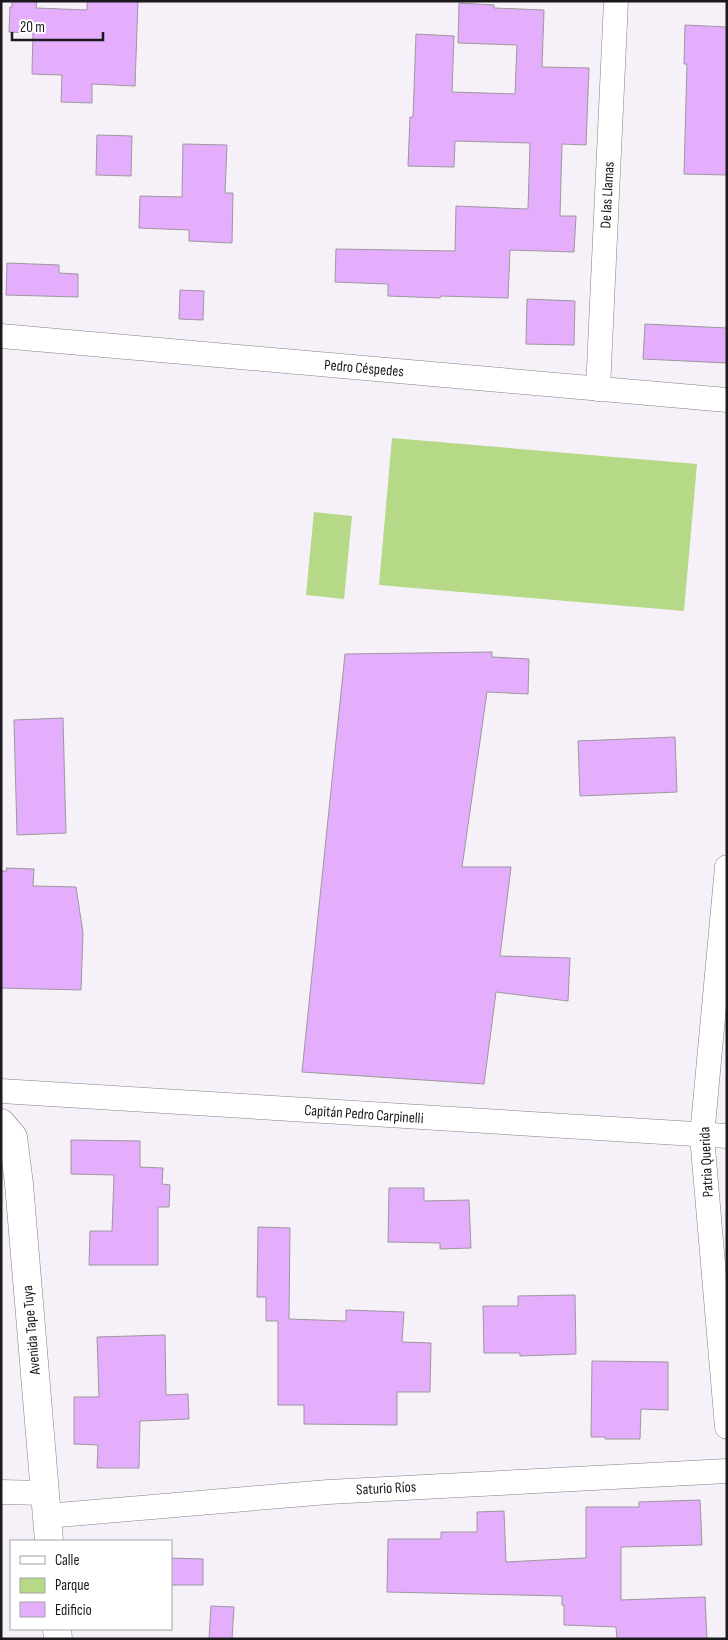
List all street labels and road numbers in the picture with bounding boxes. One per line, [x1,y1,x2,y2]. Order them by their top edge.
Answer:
street label: De las Llamas [596,161,619,229]
street label: Pedro Céspedes [323,356,405,381]
street label: Capitán Pedro Carpinelli [304,1101,424,1128]
street label: Patria Querida [695,1126,718,1198]
street label: Avenida Tape Tuya [18,1284,45,1376]
street label: Saturio Ríos [356,1477,417,1500]

